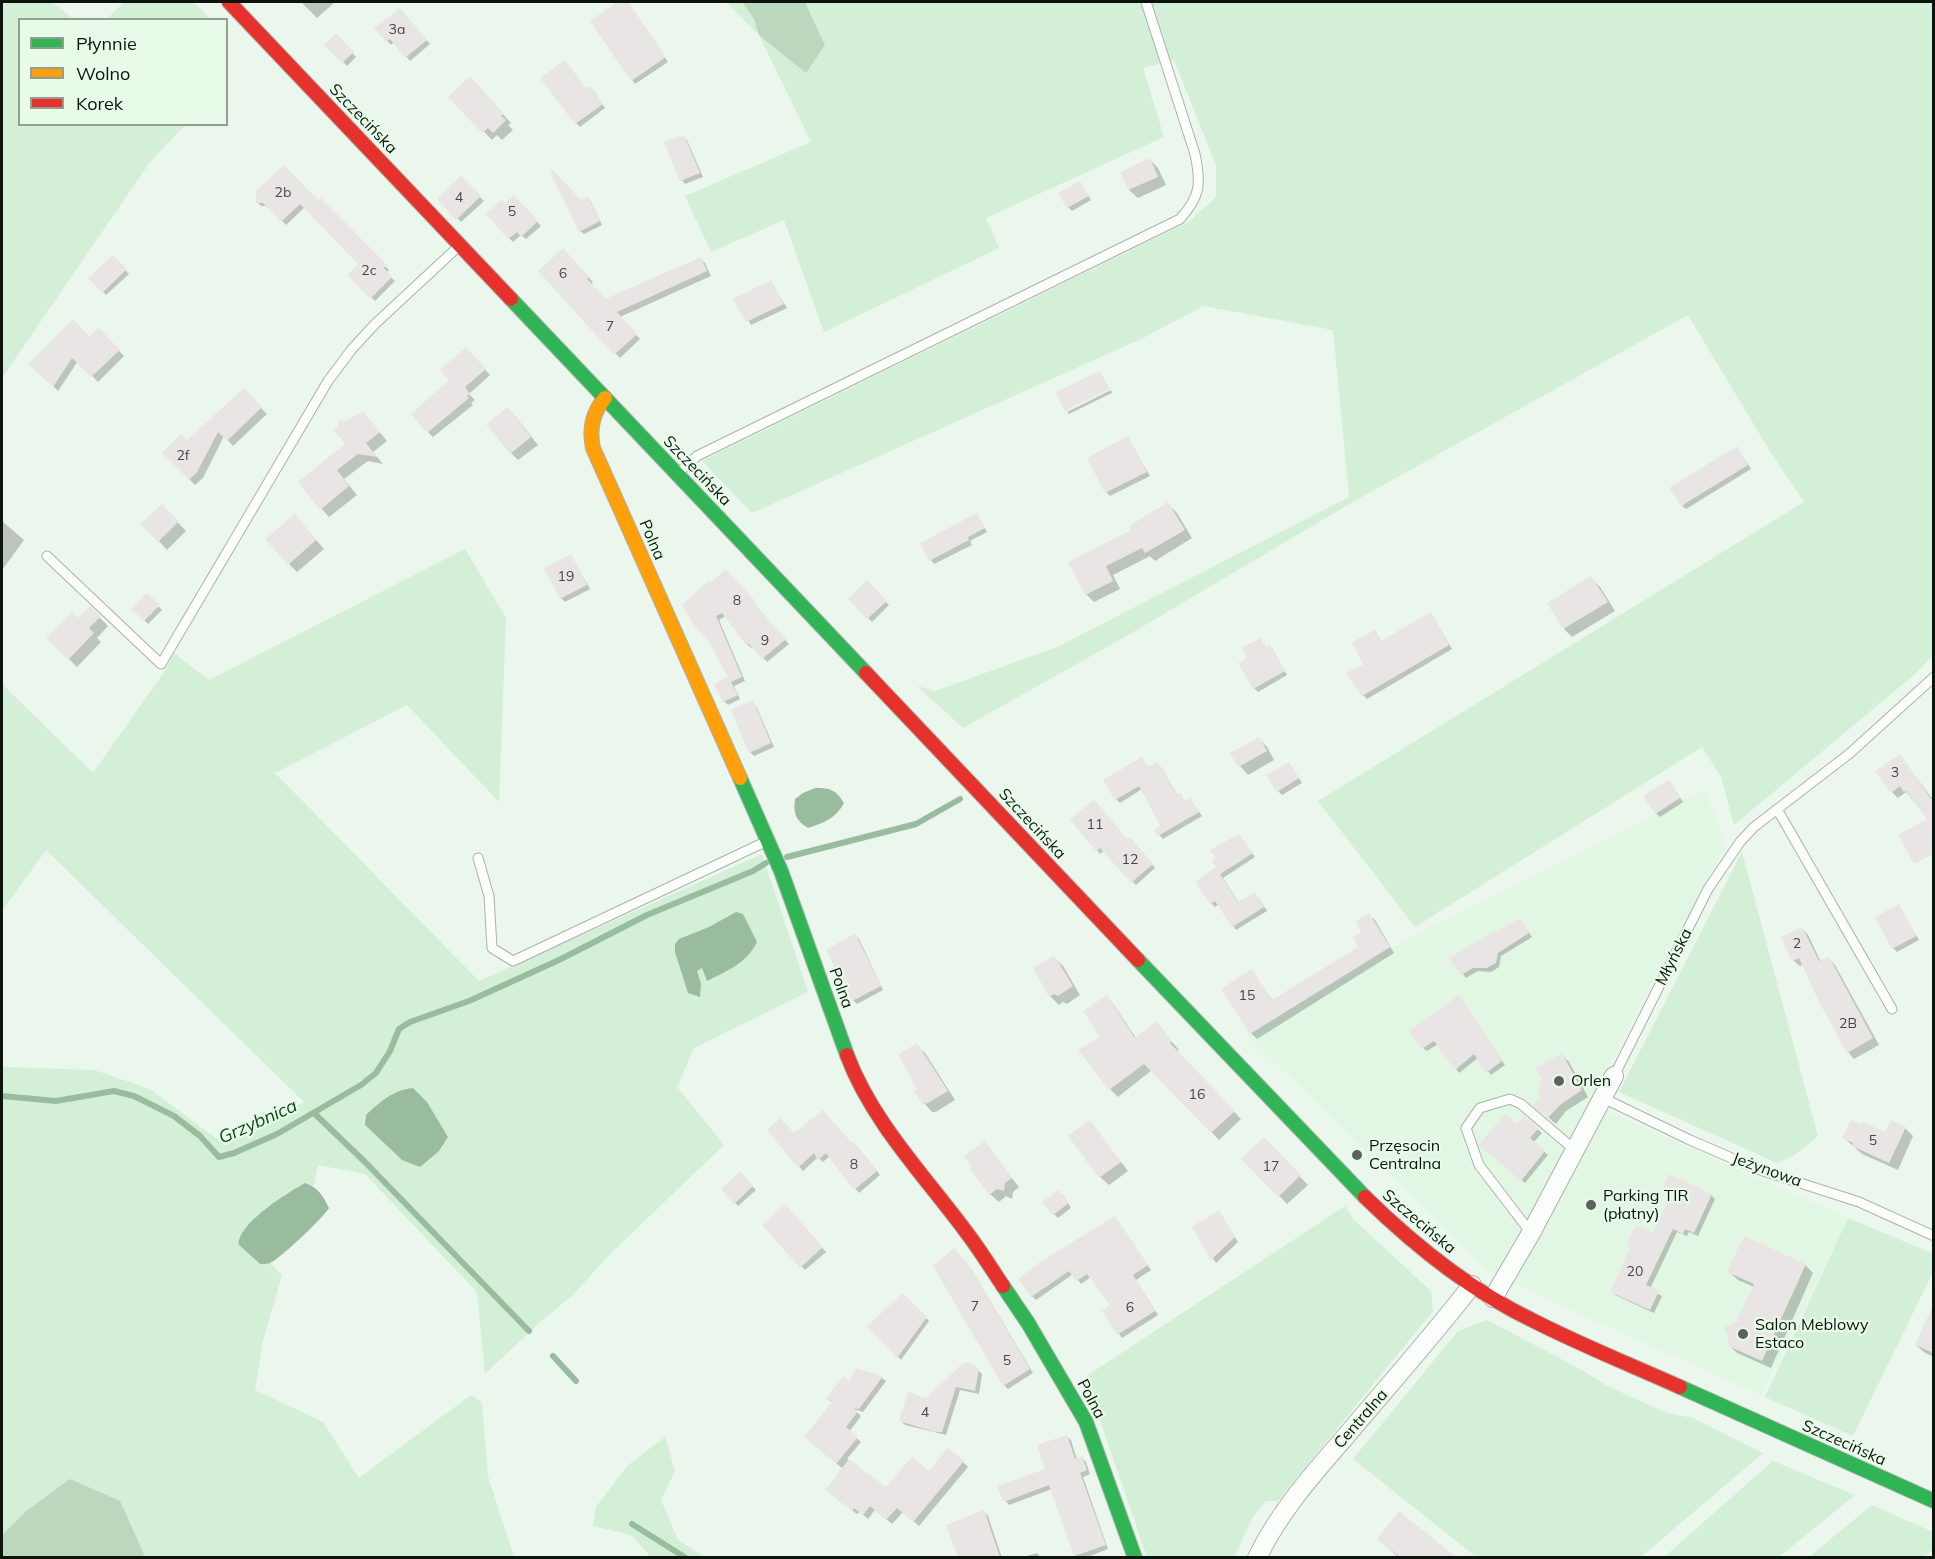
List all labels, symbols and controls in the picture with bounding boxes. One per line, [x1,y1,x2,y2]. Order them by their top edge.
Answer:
legend [18,18,228,126]
house number: 3a [389,22,405,38]
text: Płynnie [76,32,137,55]
text: Wolno [76,62,130,85]
street label: Szczecińska [325,80,401,158]
text: Korek [76,92,123,115]
house number: 2b [275,185,291,201]
house number: 4 [455,190,463,206]
house number: 5 [508,204,516,220]
house number: 2c [361,263,377,279]
house number: 6 [559,266,567,282]
house number: 7 [606,319,614,335]
street label: Szczecińska [659,432,735,510]
house number: 2f [176,448,190,464]
street label: Polna [635,517,669,563]
house number: 19 [558,569,574,585]
house number: 8 [733,593,741,609]
house number: 9 [761,633,769,649]
house number: 3 [1891,765,1899,781]
street label: Szczecińska [994,785,1070,863]
house number: 11 [1087,817,1103,833]
house number: 12 [1122,852,1138,868]
street label: Młyńska [1652,925,1696,989]
house number: 2 [1793,936,1801,952]
street label: Polna [825,965,857,1011]
house number: 15 [1239,988,1255,1004]
house number: 2B [1839,1016,1857,1032]
place label: Orlen [1571,1071,1611,1091]
marker: Orlen [1552,1074,1566,1088]
house number: 16 [1189,1087,1205,1103]
water label: Grzybnica [215,1095,301,1149]
house number: 5 [1869,1133,1877,1149]
place label: Przęsocin Centralna [1369,1136,1441,1174]
marker: Przęsocin Centralna [1350,1148,1364,1162]
street label: Jeżynowa [1730,1149,1804,1191]
house number: 8 [850,1157,858,1173]
house number: 17 [1263,1159,1279,1175]
street label: Szczecińska [1378,1186,1460,1258]
place label: Parking TIR (płatny) [1603,1186,1689,1224]
marker: Parking TIR (płatny) [1584,1198,1598,1212]
house number: 20 [1627,1264,1643,1280]
house number: 7 [971,1299,979,1315]
house number: 6 [1126,1300,1134,1316]
place label: Salon Meblowy Estaco [1755,1315,1869,1353]
marker: Salon Meblowy Estaco [1736,1327,1750,1341]
house number: 5 [1003,1353,1011,1369]
street label: Polna [1073,1376,1109,1422]
street label: Centralna [1330,1385,1392,1453]
house number: 4 [921,1405,929,1421]
street label: Szczecińska [1799,1416,1889,1470]

